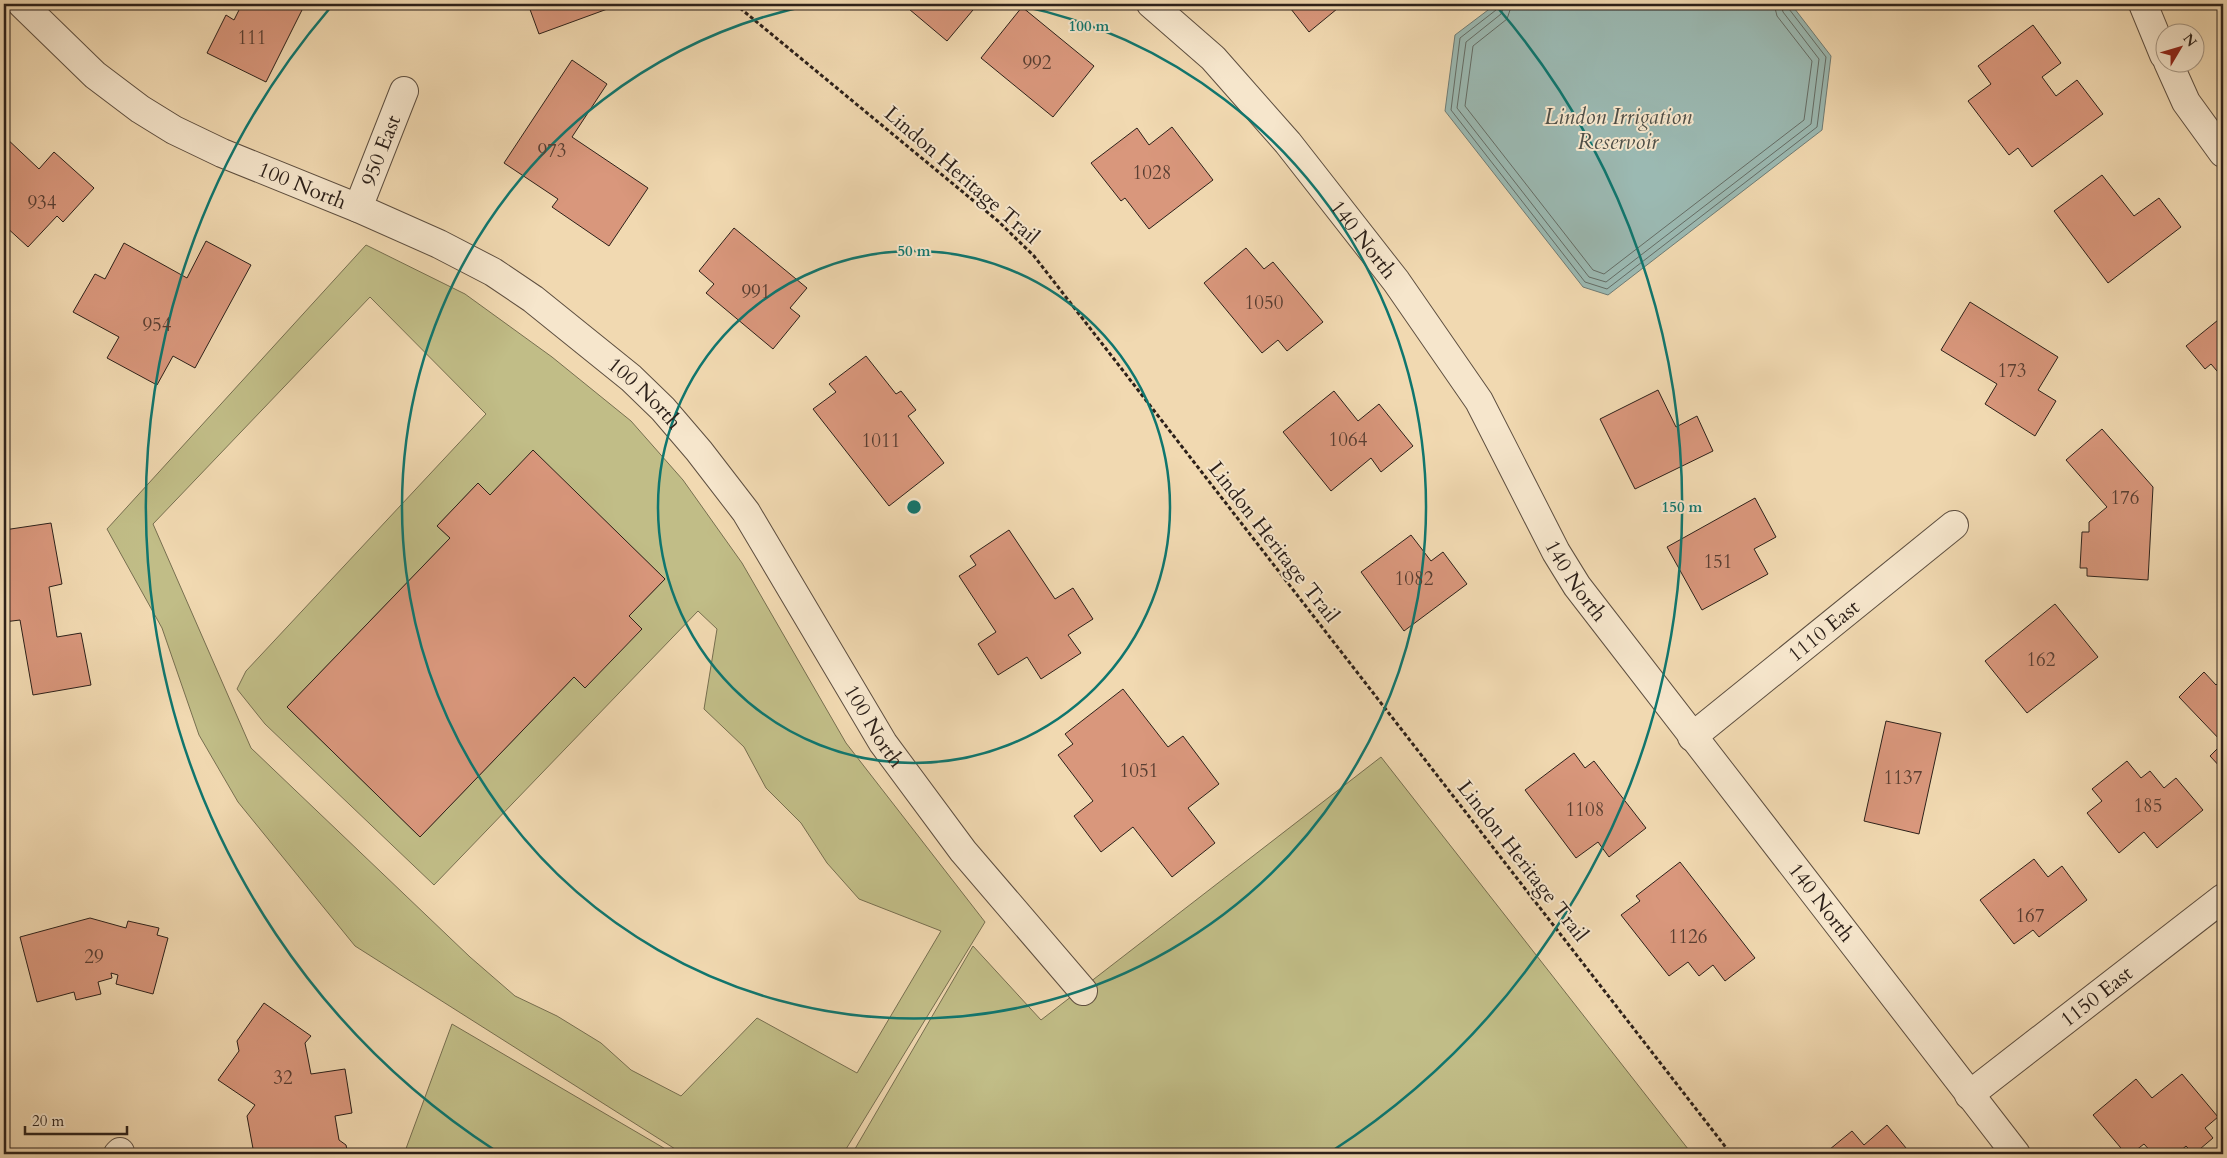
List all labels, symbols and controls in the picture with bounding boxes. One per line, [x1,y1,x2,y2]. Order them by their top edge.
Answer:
text: 100 m [1069,16,1110,36]
north arrow [2154,22,2204,72]
house number: 111 [237,25,267,51]
text: N [2179,30,2201,51]
house number: 992 [1022,50,1052,76]
street label: Lindon Heritage Trail [878,100,1046,251]
water label: Lindon Irrigation Reservoir [1544,102,1692,157]
street label: 950 East [354,111,408,190]
house number: 973 [537,138,567,164]
street label: 100 North [254,155,351,217]
house number: 1028 [1133,160,1171,186]
house number: 934 [27,190,57,216]
street label: 140 North [1323,194,1403,286]
text: 50 m [897,241,931,261]
house number: 991 [741,279,771,305]
house number: 1050 [1245,290,1284,316]
house number: 954 [142,312,172,338]
street label: 100 North [601,351,688,436]
house number: 173 [1997,358,2027,384]
house number: 1064 [1329,427,1368,453]
house number: 1011 [862,428,900,454]
street label: Lindon Heritage Trail [1201,456,1346,629]
house number: 176 [2110,485,2140,511]
text: 150 m [1662,497,1703,517]
centre of rings [905,498,923,516]
street label: 140 North [1537,535,1614,628]
house number: 151 [1703,549,1733,575]
house number: 1082 [1395,566,1434,592]
street label: 1110 East [1782,593,1866,669]
house number: 162 [2026,647,2056,673]
street label: 100 North [837,679,911,774]
house number: 1051 [1120,758,1158,784]
house number: 1137 [1884,765,1923,791]
street label: Lindon Heritage Trail [1450,775,1595,948]
house number: 185 [2133,793,2163,819]
house number: 1108 [1566,797,1604,823]
street label: 140 North [1781,857,1861,949]
house number: 167 [2015,903,2045,929]
house number: 1126 [1669,924,1707,950]
house number: 29 [84,944,104,970]
street label: 1150 East [2054,959,2139,1034]
house number: 32 [273,1065,293,1091]
scale bar [25,1103,128,1135]
text: 20 m [32,1111,64,1131]

